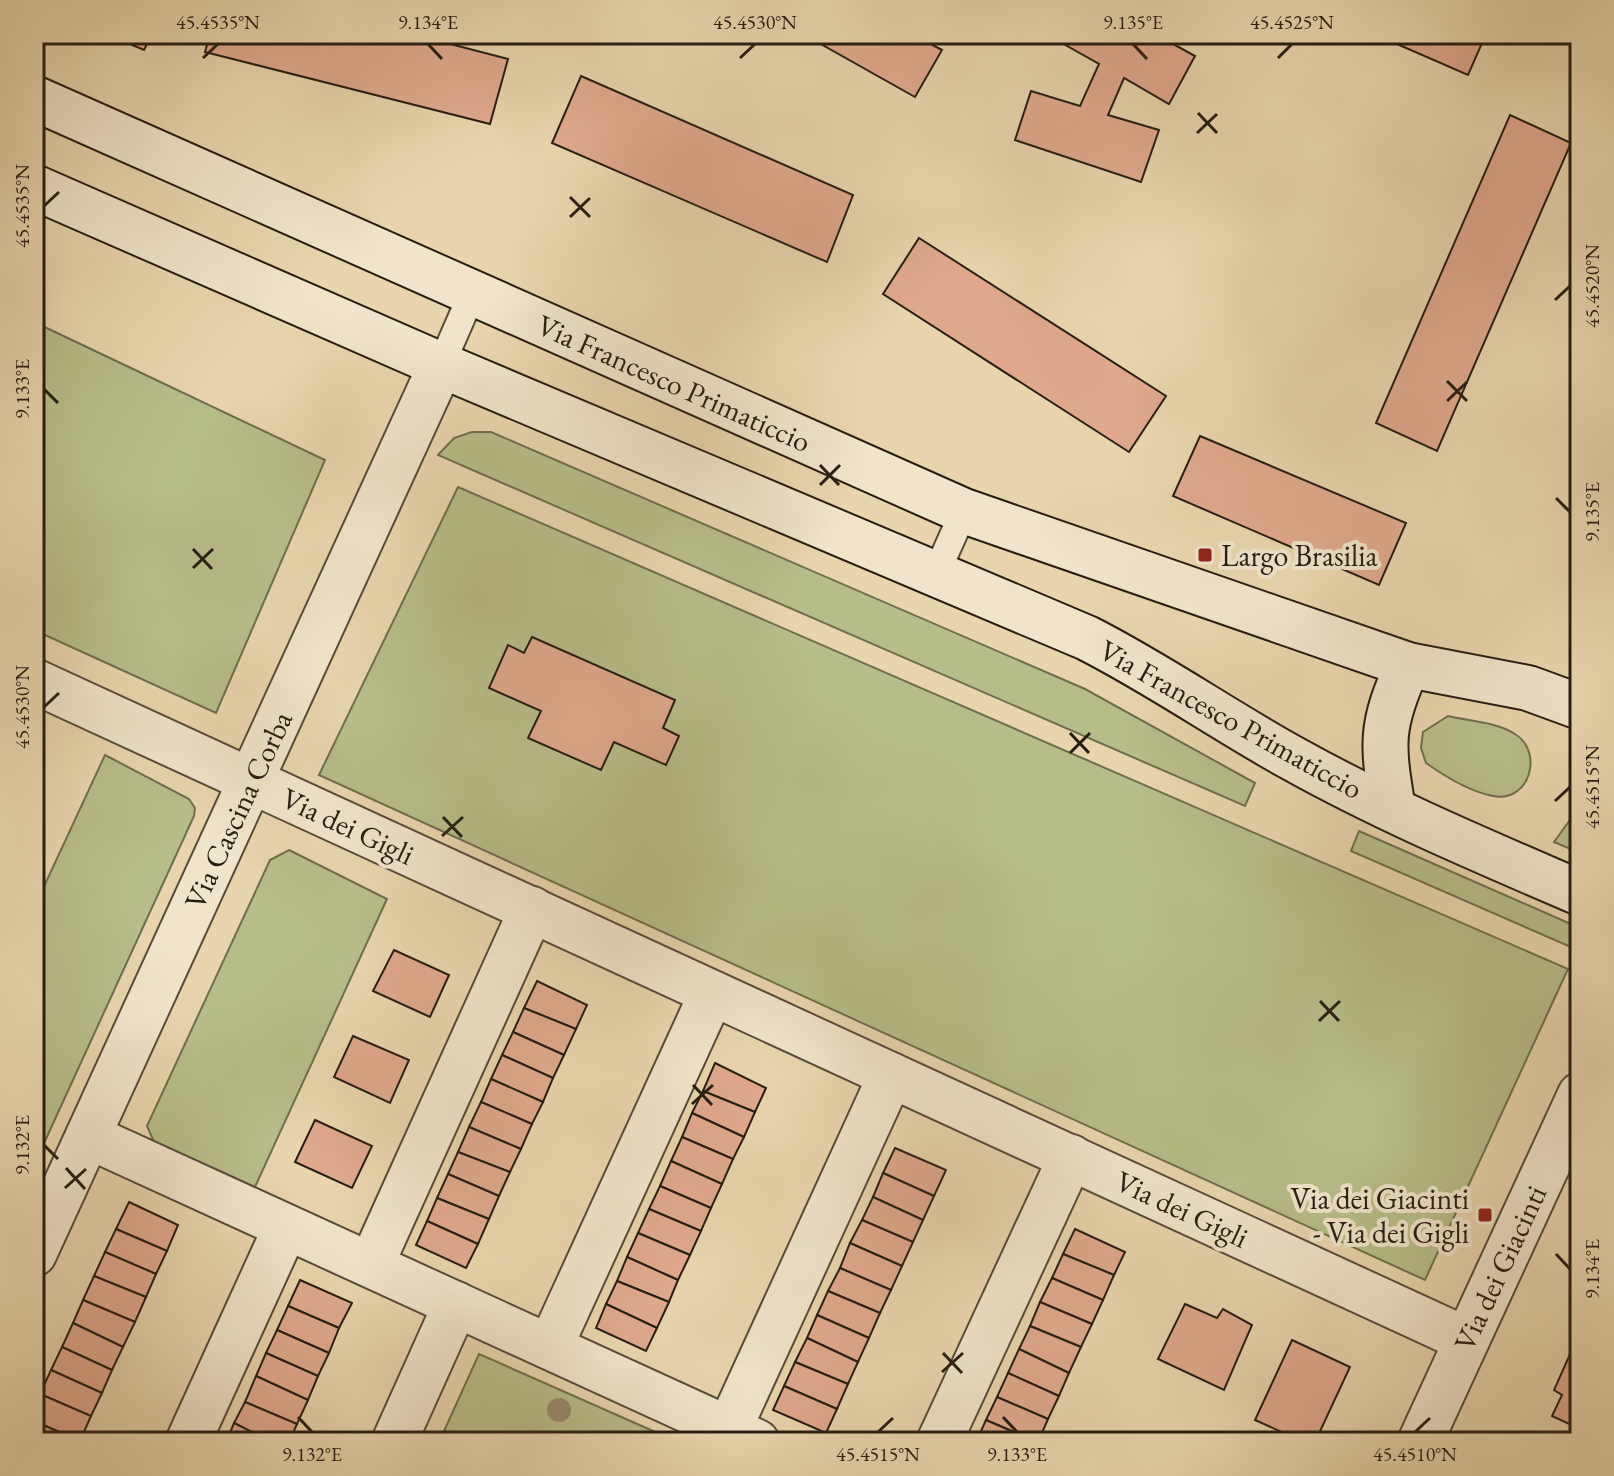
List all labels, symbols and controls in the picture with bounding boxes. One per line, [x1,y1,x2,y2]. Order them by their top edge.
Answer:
text: 45.4535°N [176,9,260,35]
text: 9.134°E [398,9,458,35]
text: 45.4530°N [713,9,797,35]
text: 9.135°E [1103,9,1163,35]
text: 45.4525°N [1250,9,1334,35]
text: 45.4535°N [9,164,35,248]
text: 45.4520°N [1579,244,1605,328]
street label: Via Francesco Primaticcio [531,305,817,461]
text: 9.133°E [9,359,35,419]
text: 9.135°E [1579,482,1605,542]
place label: Largo Brasilia [1221,536,1378,575]
marker: Largo Brasilia [1196,546,1214,564]
street label: Via Francesco Primaticcio [1092,630,1370,808]
text: 45.4530°N [9,665,35,749]
street label: Via Cascina Corba [175,705,301,915]
text: 45.4515°N [1579,745,1605,829]
street label: Via dei Gigli [275,778,421,874]
text: 9.132°E [9,1115,35,1175]
street label: Via dei Gigli [1109,1161,1255,1257]
place label: Via dei Giacinti - Via dei Gigli [1291,1179,1469,1252]
street label: Via dei Giacinti [1445,1179,1555,1357]
marker: Via dei Giacinti - Via dei Gigli [1476,1206,1494,1224]
text: 9.134°E [1579,1239,1605,1299]
text: 9.132°E [282,1441,342,1467]
text: 45.4515°N [836,1441,920,1467]
text: 9.133°E [987,1441,1047,1467]
text: 45.4510°N [1373,1441,1457,1467]

